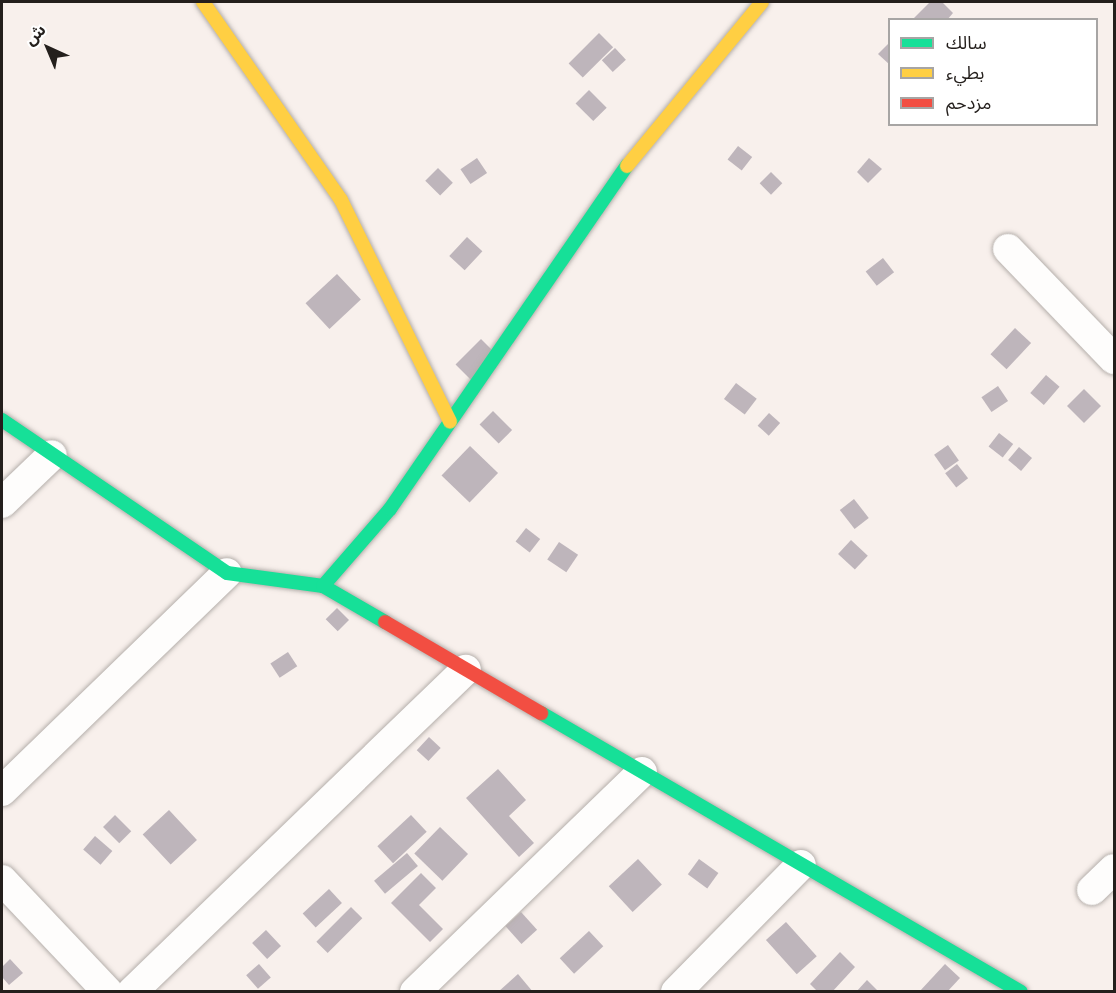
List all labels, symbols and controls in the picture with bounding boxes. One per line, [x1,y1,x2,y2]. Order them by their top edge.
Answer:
north arrow [18,18,78,78]
legend [888,18,1098,126]
text: ش [21,20,50,49]
text: سالك [946,32,987,54]
text: بطيء [946,62,984,84]
text: مزدحم [946,92,991,114]

